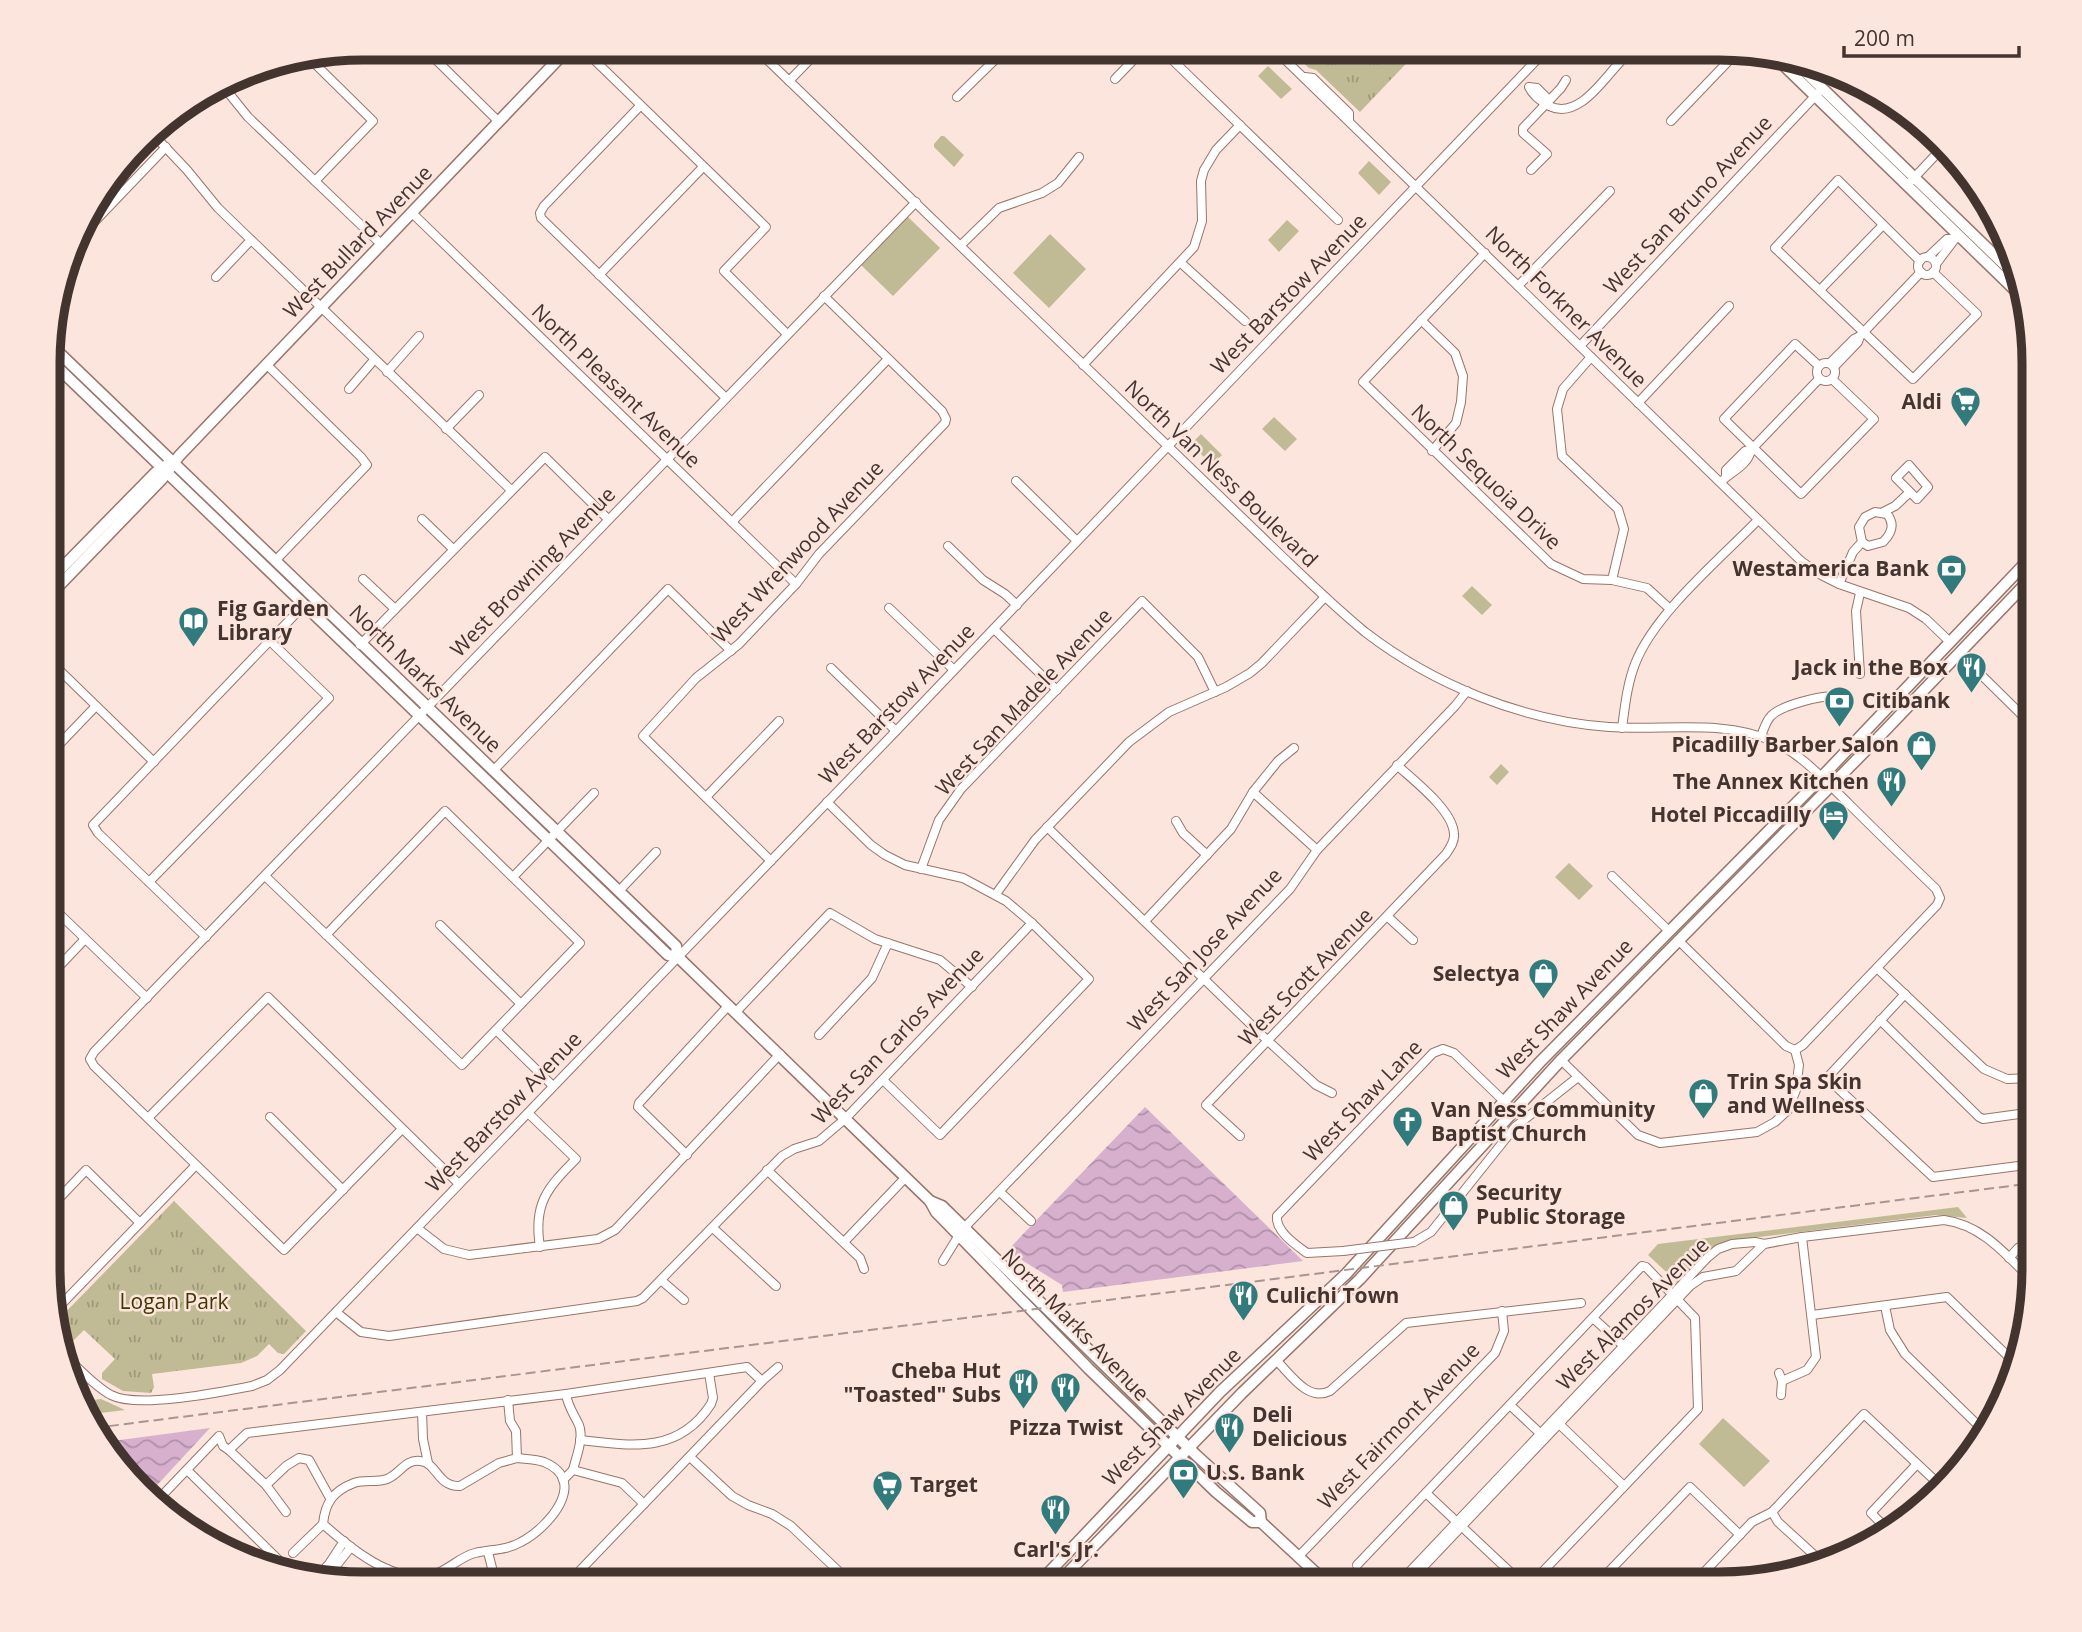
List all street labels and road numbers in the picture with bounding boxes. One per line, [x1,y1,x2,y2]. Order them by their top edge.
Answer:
street label: West San Bruno Avenue [1597,109,1778,300]
street label: West Bullard Avenue [277,159,438,324]
street label: West Barstow Avenue [1204,207,1372,380]
street label: North Forkner Avenue [1480,219,1654,393]
street label: North Pleasant Avenue [526,297,707,473]
street label: North Van Ness Boulevard [1119,374,1324,573]
street label: North Sequoia Drive [1406,397,1568,555]
street label: West Wrenwood Avenue [705,454,889,649]
street label: West Browning Avenue [444,480,621,662]
street label: North Marks Avenue [343,598,508,758]
street label: West San Madele Avenue [929,602,1118,801]
street label: West Barstow Avenue [812,617,980,790]
street label: West San Jose Avenue [1121,861,1288,1037]
street label: West Scott Avenue [1232,901,1379,1051]
street label: West Shaw Avenue [1490,932,1639,1085]
street label: West San Carlos Avenue [805,941,989,1130]
street label: West Barstow Avenue [419,1025,587,1198]
street label: West Shaw Lane [1297,1033,1428,1167]
street label: West Alamos Avenue [1550,1231,1715,1396]
street label: North Marks Avenue [996,1242,1156,1407]
street label: West Fairmont Avenue [1311,1336,1485,1515]
street label: West Shaw Avenue [1096,1341,1247,1492]

